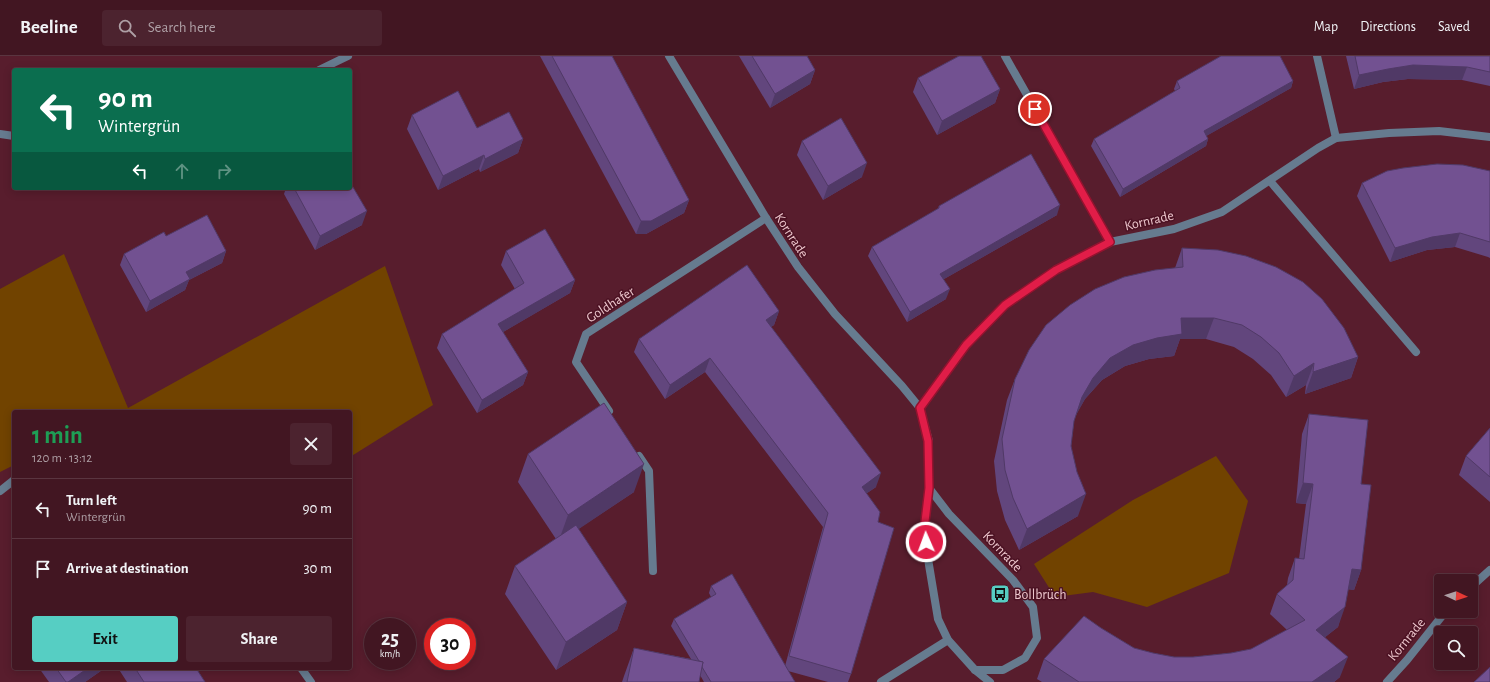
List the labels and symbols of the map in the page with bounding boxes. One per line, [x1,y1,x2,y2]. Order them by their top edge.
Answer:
pin [1018,92,1052,126]
street label: Kornrade [1123,209,1175,233]
street label: Kornrade [772,211,811,260]
street label: Goldhafer [584,284,638,325]
position arrow [905,521,947,563]
street label: Kornrade [980,529,1025,575]
north arrow [1434,574,1478,618]
bus stop icon: Bollbrüch [989,583,1011,605]
place label: Bollbrüch [1014,588,1067,602]
street label: Kornrade [1386,616,1428,664]
speed limit sign: 30 [424,618,476,670]

